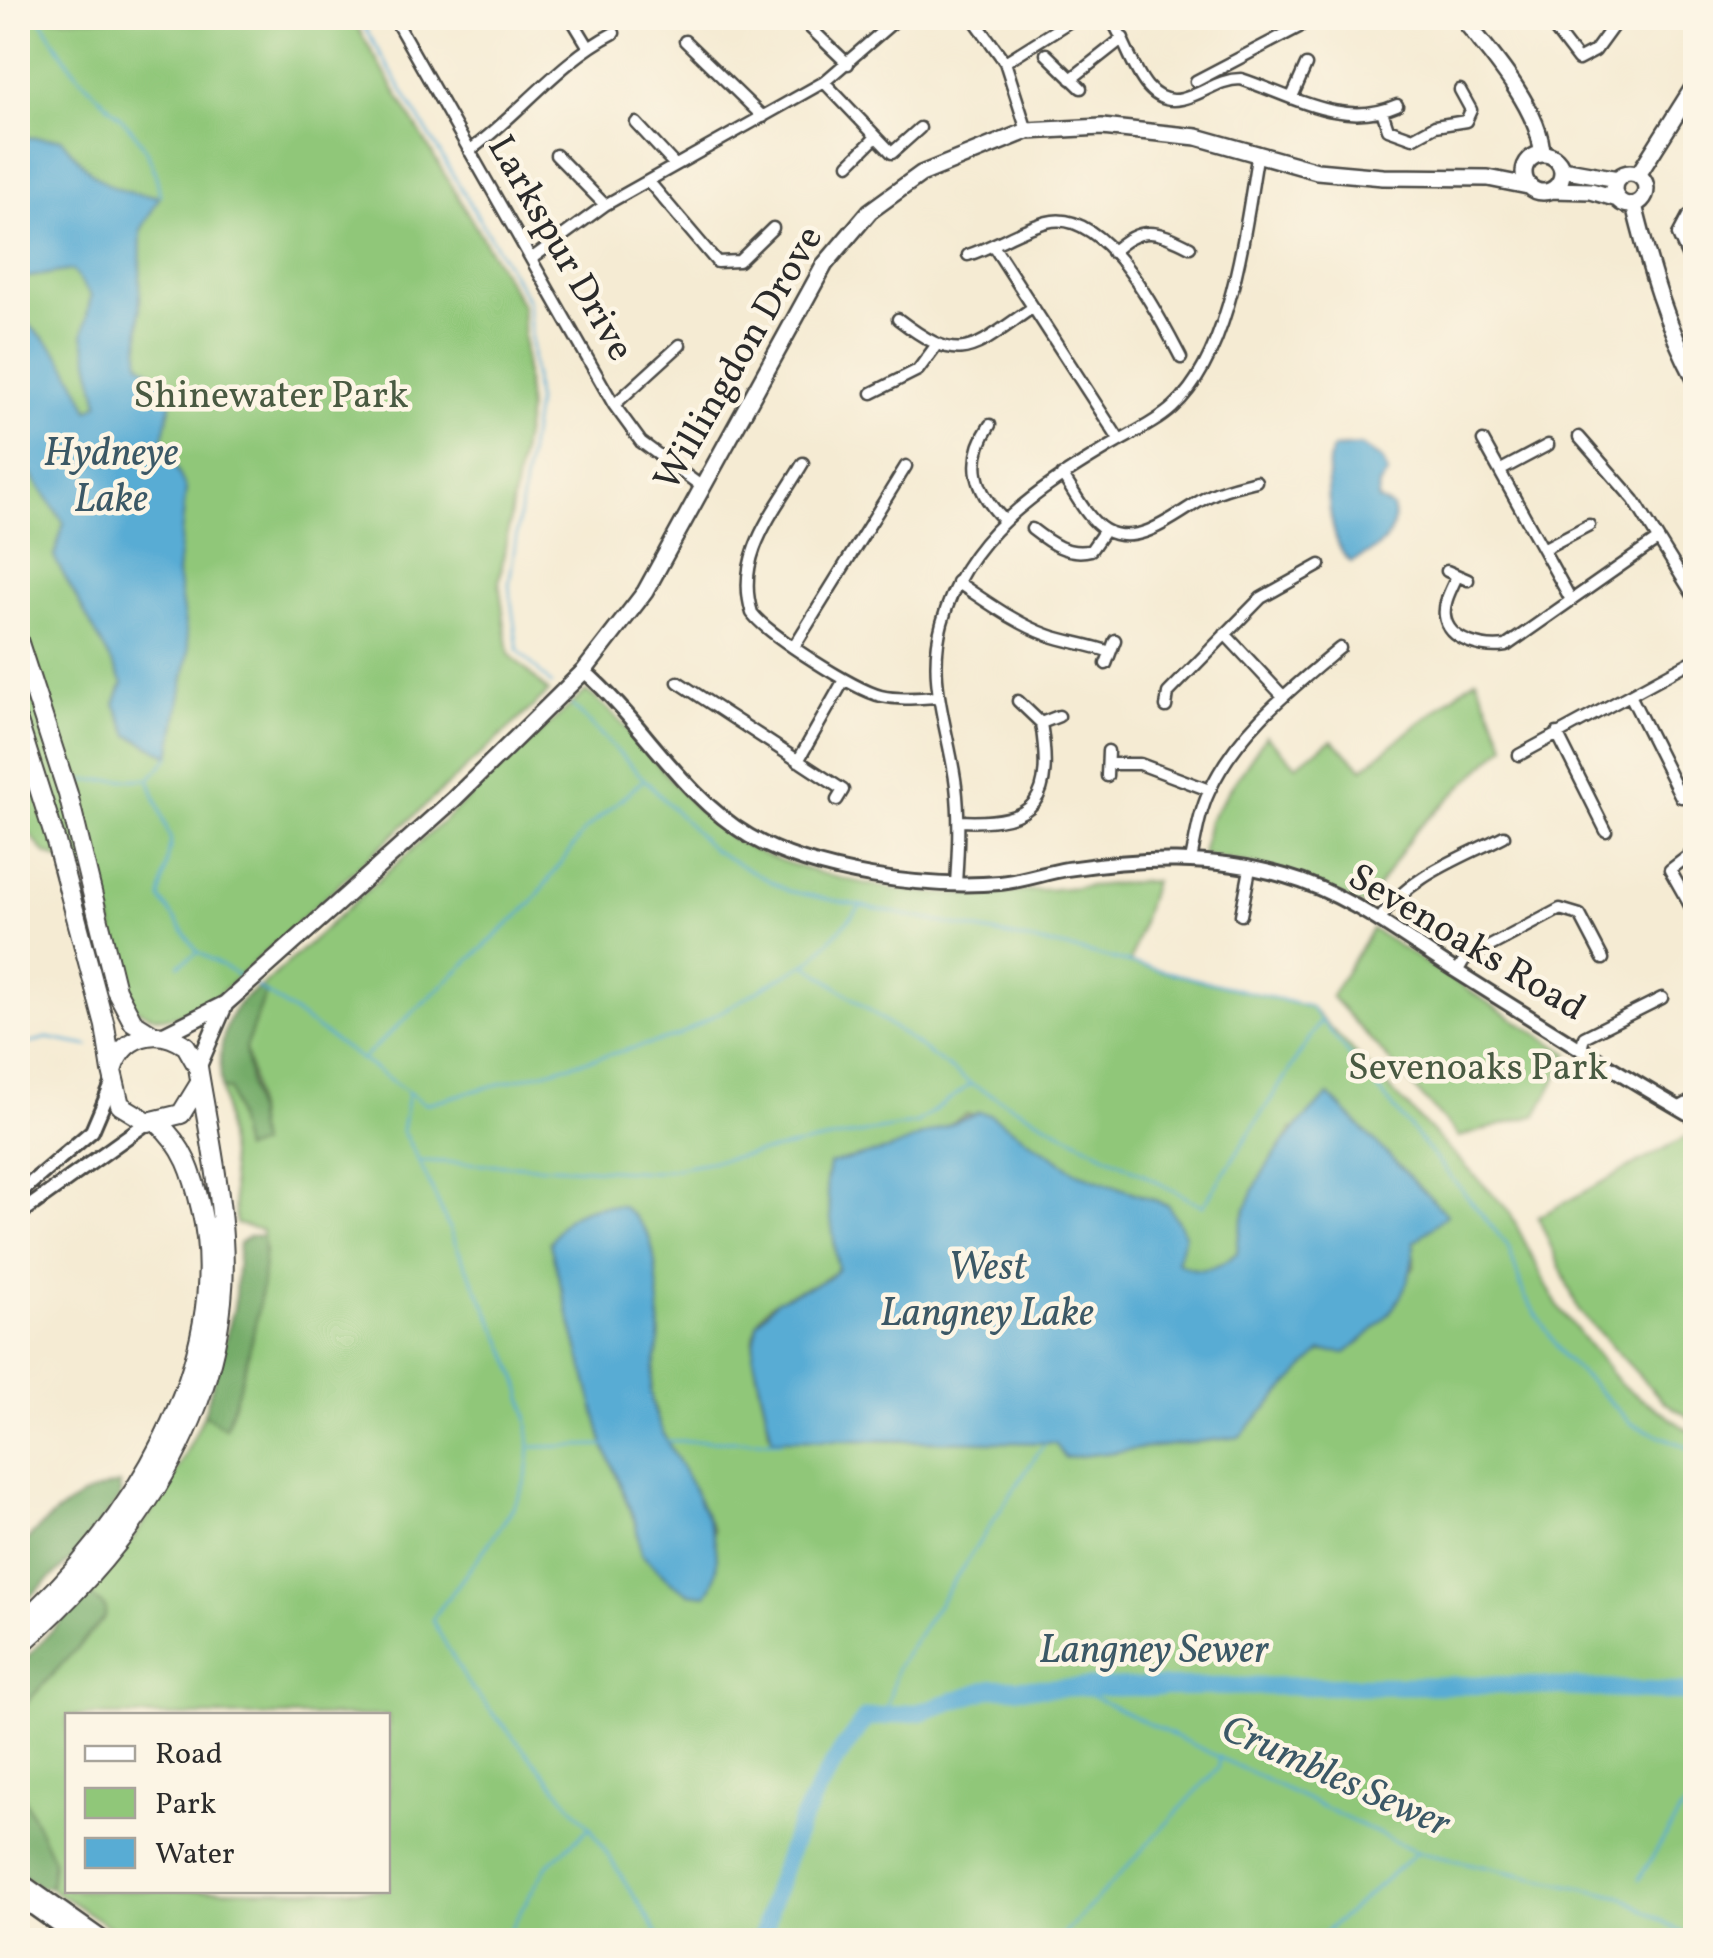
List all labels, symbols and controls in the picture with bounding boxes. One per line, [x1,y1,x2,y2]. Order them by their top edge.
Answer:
street label: Larkspur Drive [473,126,645,372]
street label: Willingdon Drove [643,217,837,501]
park label: Shinewater Park [133,371,409,424]
water label: Hydneye Lake [44,427,179,529]
street label: Sevenoaks Road [1337,852,1595,1036]
park label: Sevenoaks Park [1348,1043,1608,1096]
water label: West Langney Lake [880,1241,1094,1343]
water label: Langney Sewer [1039,1624,1270,1680]
water label: Crumbles Sewer [1211,1702,1460,1854]
legend [65,1713,390,1893]
text: Road [155,1734,223,1776]
text: Park [155,1784,216,1826]
text: Water [155,1834,235,1876]

